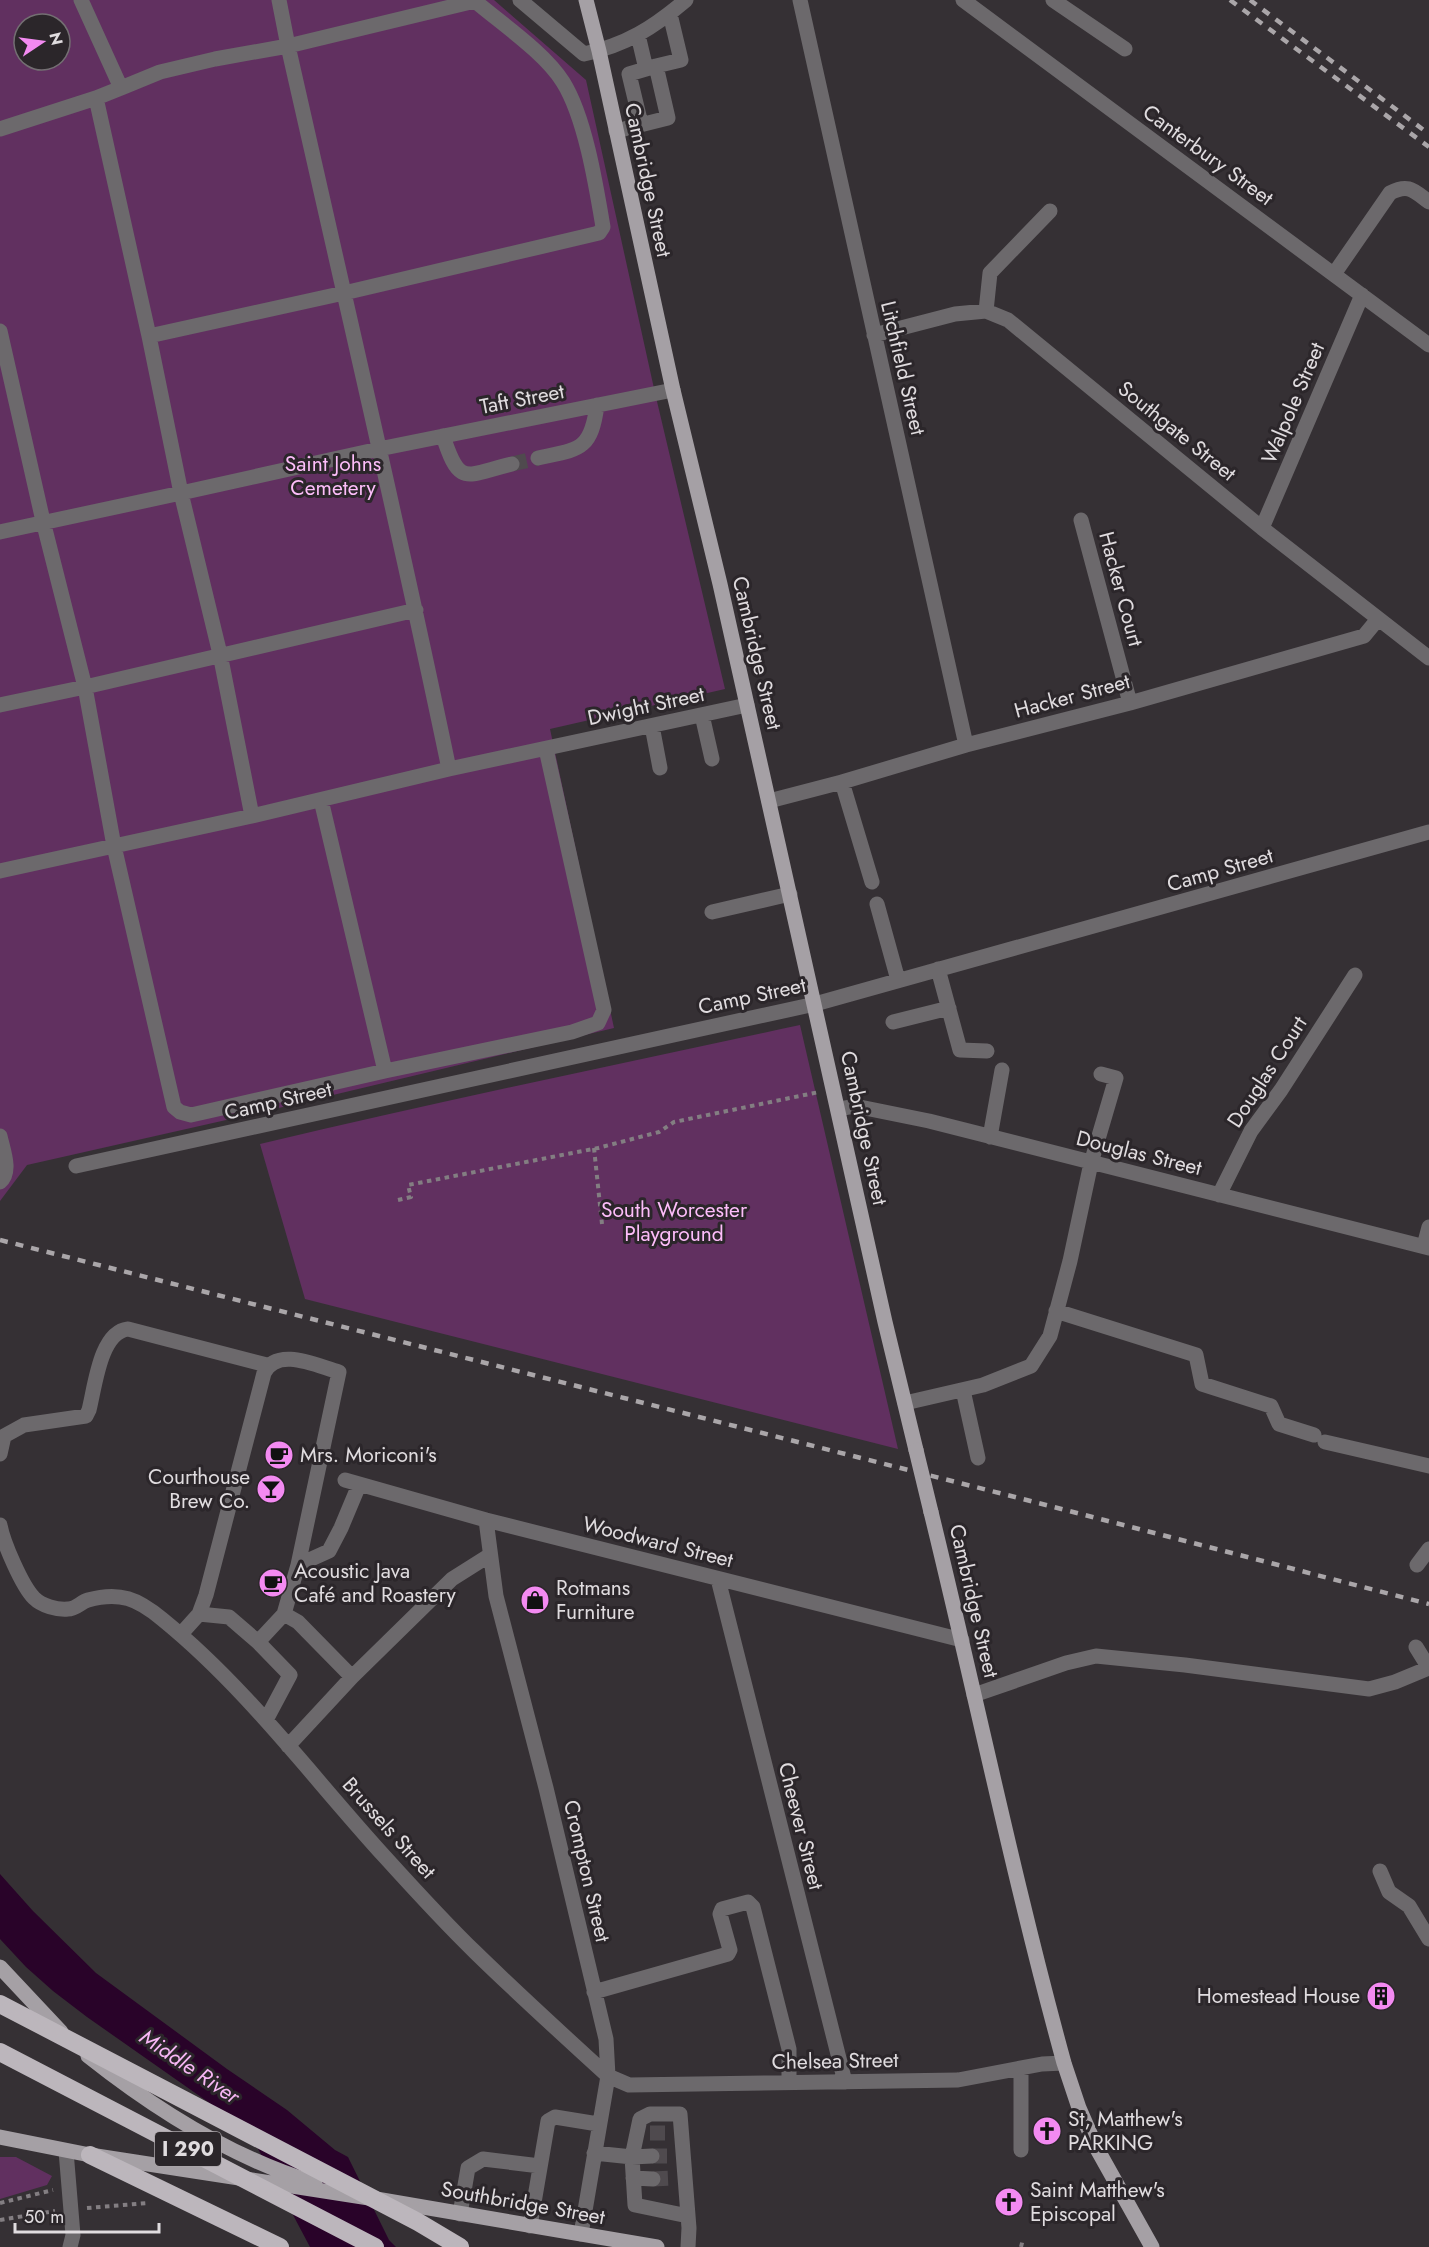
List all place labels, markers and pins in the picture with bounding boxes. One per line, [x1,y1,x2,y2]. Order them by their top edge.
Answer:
cafe icon: Mrs. Moriconi's [263,1439,295,1471]
place label: Mrs. Moriconi's [300,1440,437,1470]
place label: Courthouse Brew Co. [148,1462,250,1516]
bar icon: Courthouse Brew Co. [255,1473,287,1505]
place label: Acoustic Java Café and Roastery [294,1556,456,1610]
cafe icon: Acoustic Java Café and Roastery [257,1567,289,1599]
place label: Rotmans Furniture [556,1573,635,1627]
shop icon: Rotmans Furniture [519,1584,551,1616]
building icon: Homestead House [1365,1980,1397,2012]
place label: Homestead House [1197,1981,1360,2011]
place label: St, Matthew's PARKING [1068,2104,1183,2158]
church icon: St, Matthew's PARKING [1031,2115,1063,2147]
place label: Saint Matthew's Episcopal [1030,2175,1165,2229]
church icon: Saint Matthew's Episcopal [993,2186,1025,2218]

